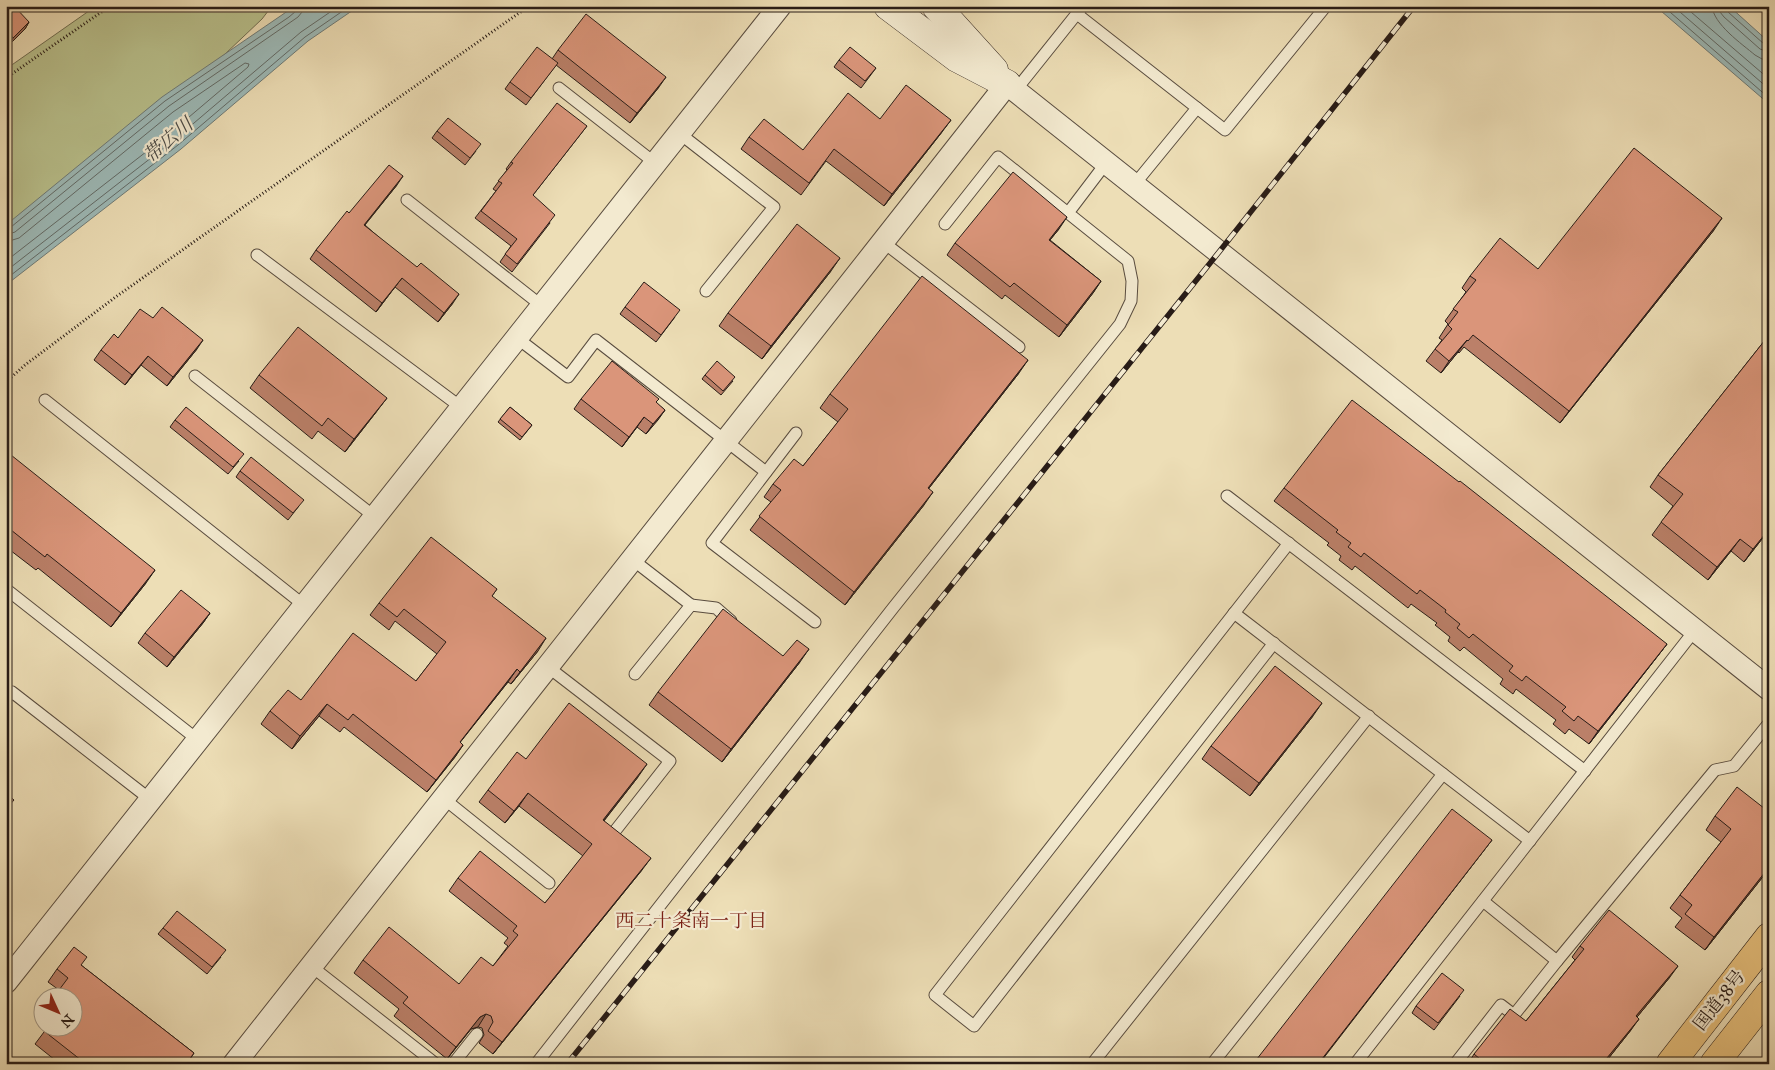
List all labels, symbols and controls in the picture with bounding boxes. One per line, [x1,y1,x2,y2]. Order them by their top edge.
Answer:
water label: 帯広川 [139,112,199,167]
district label: 西二十条南一丁目 [615,909,767,932]
street label: 国道38号 [1689,965,1749,1035]
north arrow [32,988,82,1038]
text: N [57,1011,77,1031]

